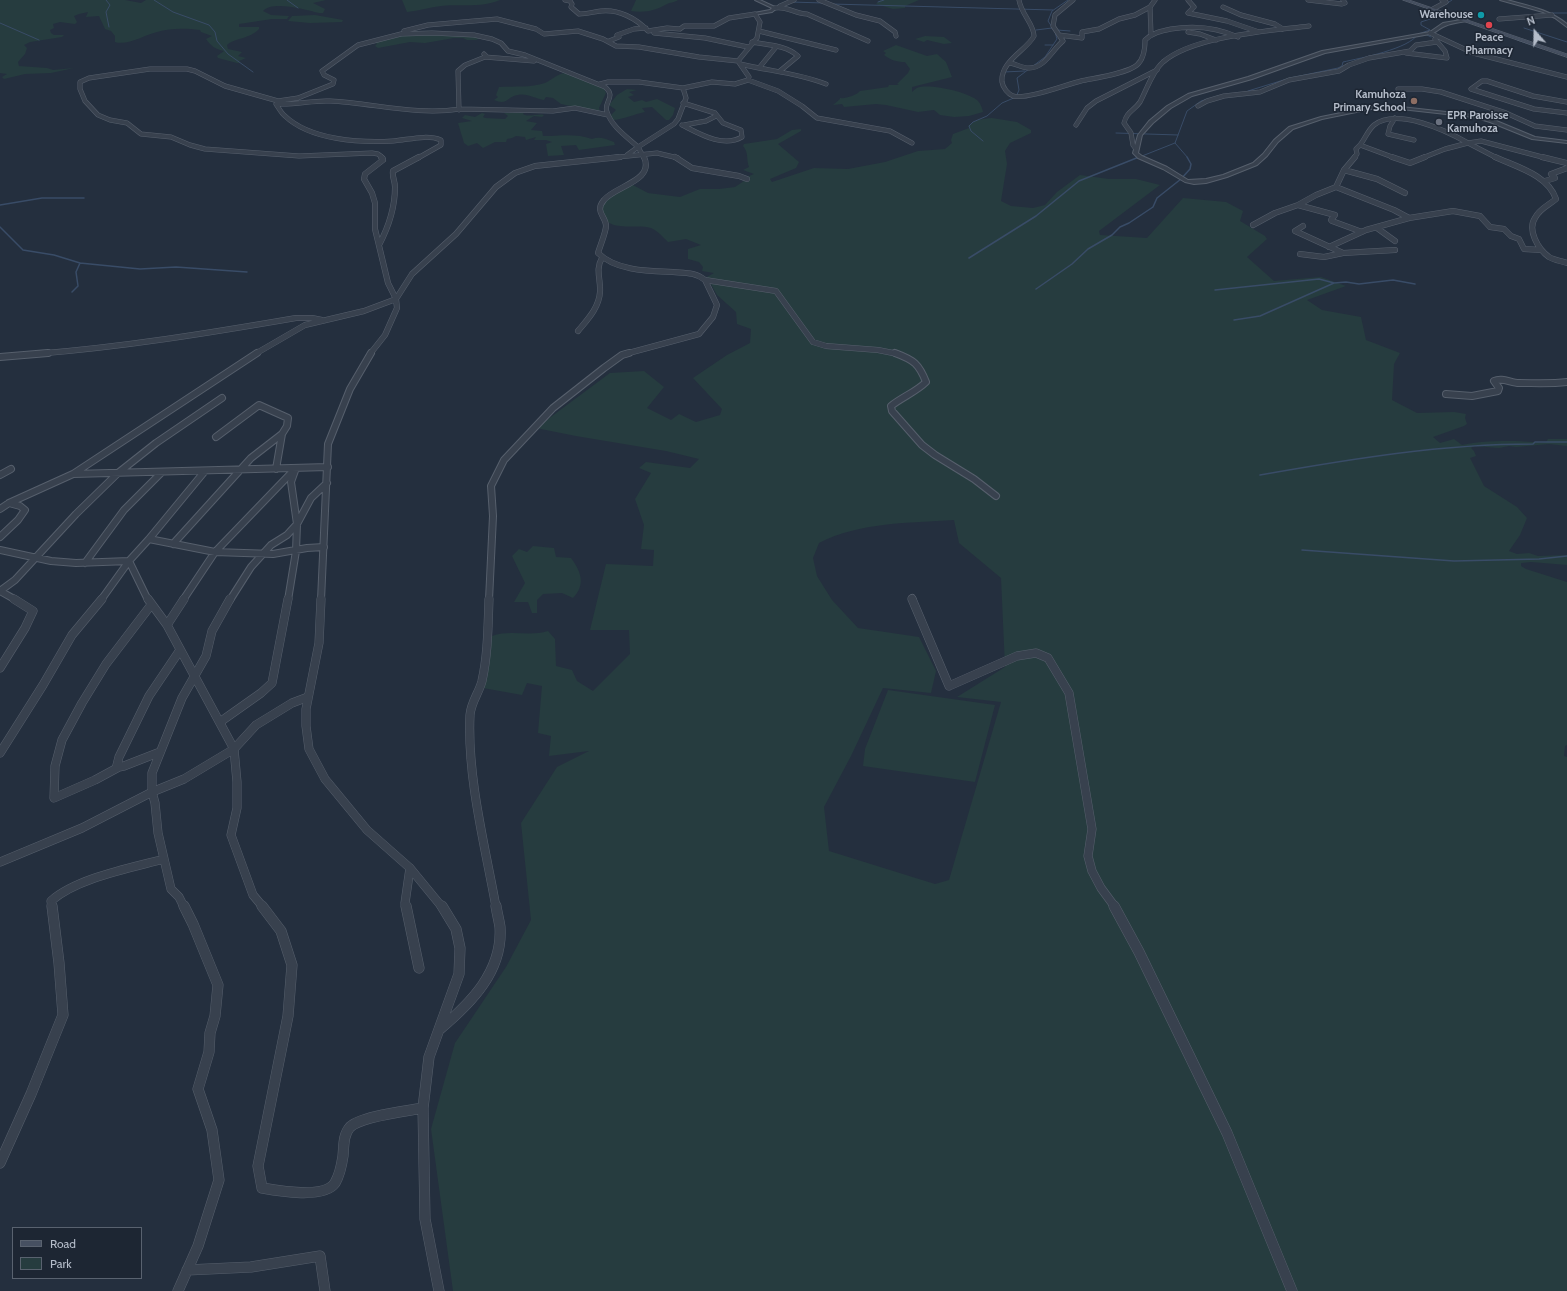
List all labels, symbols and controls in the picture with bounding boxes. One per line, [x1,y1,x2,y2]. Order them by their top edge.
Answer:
place label: Warehouse [1419,8,1473,22]
marker: Warehouse [1476,10,1486,20]
north arrow [1515,12,1555,52]
text: N [1525,13,1537,29]
marker: Peace Pharmacy [1484,20,1494,30]
place label: Peace Pharmacy [1465,31,1513,57]
place label: Kamuhoza Primary School [1333,88,1406,114]
marker: Kamuhoza Primary School [1409,96,1419,106]
place label: EPR Paroisse Kamuhoza [1447,109,1508,135]
marker: EPR Paroisse Kamuhoza [1434,117,1444,127]
legend [12,1227,142,1279]
text: Road [50,1236,76,1251]
text: Park [50,1256,72,1271]

